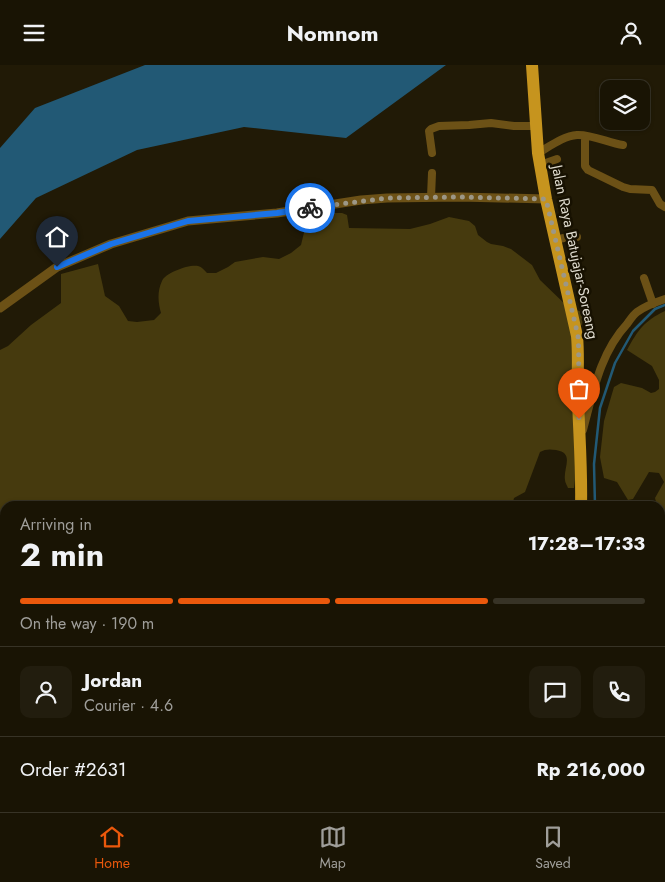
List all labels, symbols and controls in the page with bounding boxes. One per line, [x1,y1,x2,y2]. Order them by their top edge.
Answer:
text: Nomnom [286,17,379,49]
icon: menu [20,19,48,47]
icon: person [617,19,645,47]
map controls [600,80,650,130]
button: layers [600,80,650,130]
street label: Jalan Raya Batujajar-Soreang [545,161,604,341]
courier [285,183,335,233]
icon: bike [296,194,324,222]
pin [36,216,78,267]
icon: home [43,223,71,251]
pin [558,368,600,419]
icon: bag [565,375,593,403]
text: Arriving in [20,513,92,536]
text: 17:28–17:33 [528,530,645,557]
text: 2 min [20,532,104,578]
text: On the way · 190 m [20,612,154,635]
button: person [20,666,72,718]
button: chat [529,666,581,718]
button: phone [593,666,645,718]
text: Jordan [84,667,142,694]
text: Courier · 4.6 [84,694,173,717]
text: Order #2631 [20,756,127,783]
text: Rp 216,000 [537,756,645,783]
tab: Home [94,823,130,873]
tab: Map [319,823,347,873]
tab: Saved [535,823,571,873]

